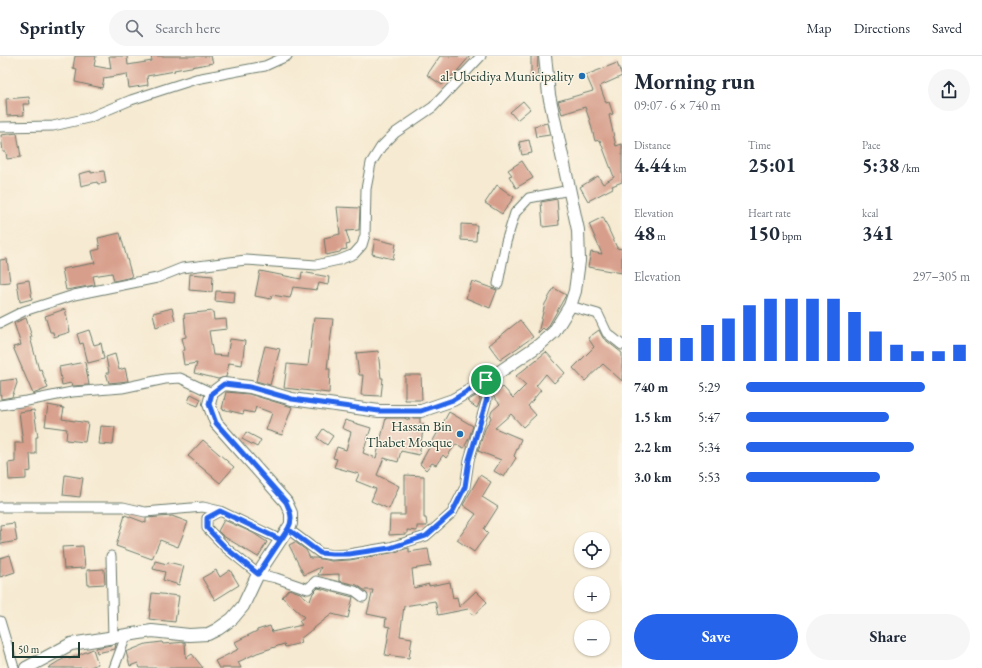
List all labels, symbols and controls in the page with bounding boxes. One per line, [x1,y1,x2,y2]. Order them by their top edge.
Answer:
search box [109,10,389,46]
text: Sprintly [20,15,85,40]
icon: search [123,17,145,39]
text: Search here [155,18,220,37]
text: Map [806,19,832,37]
text: Directions [854,19,910,37]
text: Saved [932,19,962,37]
place label: al-Ubeidiya Municipality [440,67,575,85]
text: Morning run [634,67,755,96]
button: share [928,69,970,111]
marker: al-Ubeidiya Municipality [577,71,587,81]
text: 09:07 · 6 × 740 m [634,97,721,114]
text: Distance [634,138,671,152]
text: Time [748,138,771,152]
text: Pace [862,138,880,152]
text: 4.44 [634,152,671,178]
text: 25:01 [748,152,796,178]
text: 5:38 [862,152,899,178]
text: km [671,161,687,175]
text: /km [899,161,920,175]
text: Elevation [634,206,674,220]
text: Heart rate [748,206,791,220]
text: kcal [862,206,879,220]
text: 48 [634,220,655,246]
text: 150 [748,220,780,246]
text: 341 [862,220,894,246]
text: m [655,229,666,243]
text: bpm [780,229,802,243]
text: Elevation [634,268,681,285]
text: 297–305 m [913,268,970,285]
pin [469,363,503,397]
icon: arrive [475,369,497,391]
text: 740 m [634,379,668,396]
text: 5:29 [698,379,720,396]
text: 1.5 km [634,409,672,426]
text: 5:47 [698,409,720,426]
place label: Hassan Bin Thabet Mosque [366,417,453,451]
marker: Hassan Bin Thabet Mosque [455,429,465,439]
text: 2.2 km [634,439,672,456]
text: 5:34 [698,439,720,456]
text: 3.0 km [634,469,672,486]
text: 5:53 [698,469,720,486]
map controls [574,532,610,656]
button: locate [574,532,610,568]
button: + [574,576,610,612]
button: Save [634,614,798,660]
button: Share [806,614,970,660]
button: − [574,620,610,656]
scale bar [12,640,80,659]
text: 50 m [18,642,39,656]

